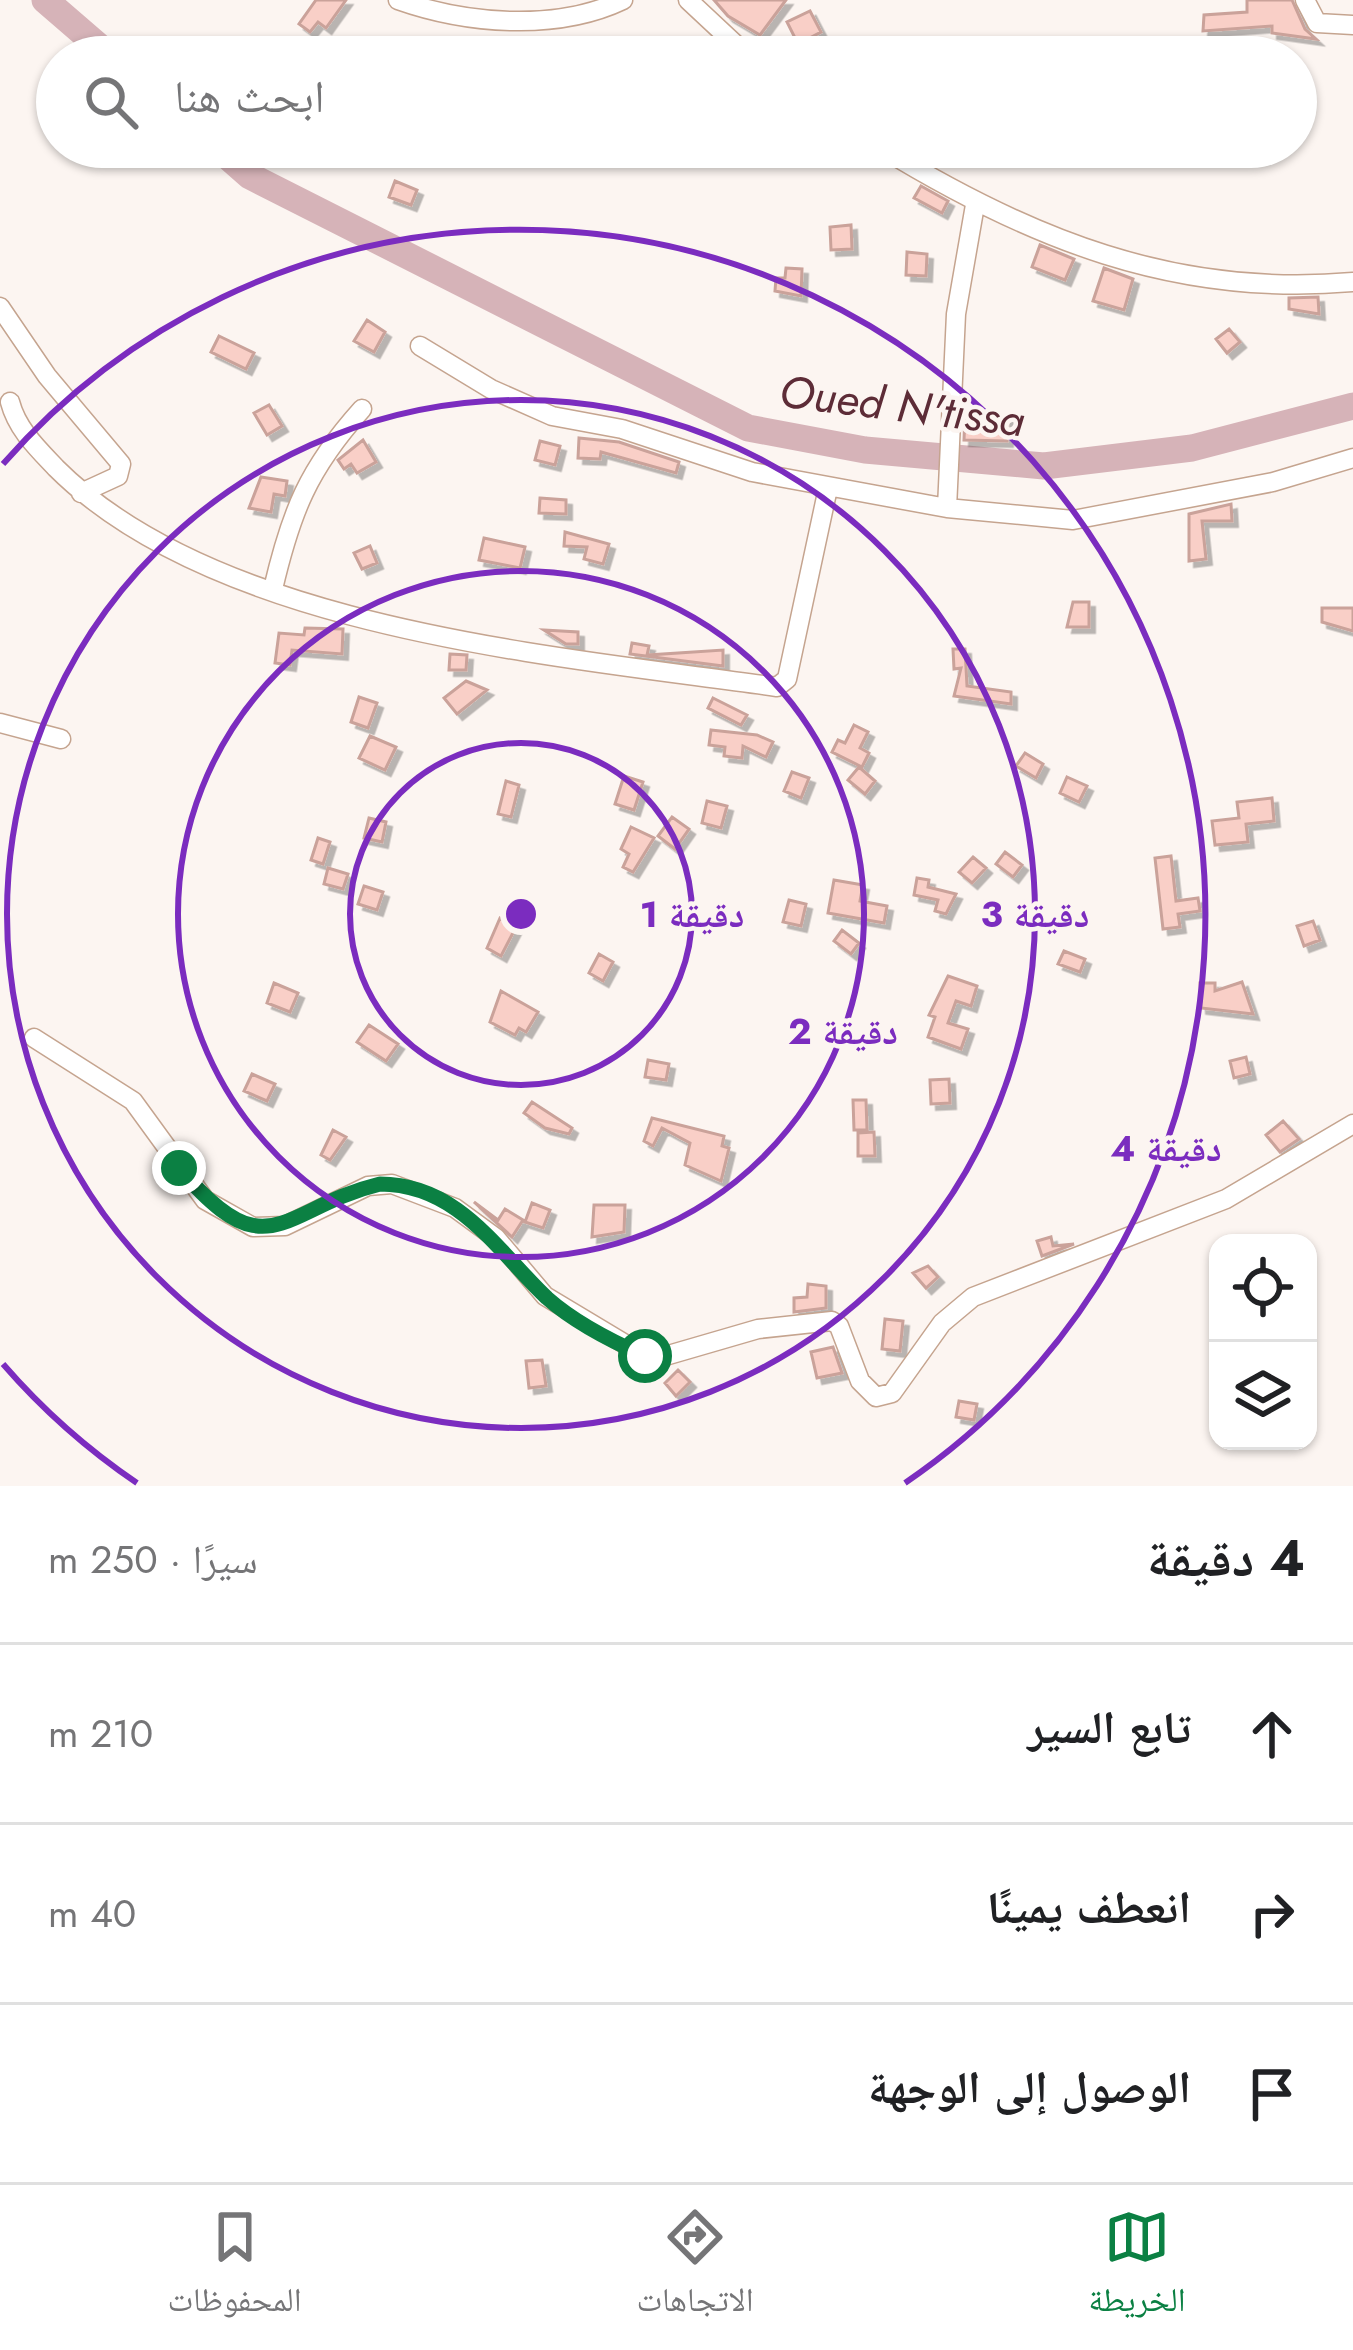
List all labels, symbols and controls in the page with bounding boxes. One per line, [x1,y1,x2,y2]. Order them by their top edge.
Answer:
search box [36,36,1317,168]
text: ابحث هنا [174,64,325,129]
icon: search [78,69,144,135]
water label: Oued N'tissa [776,359,1028,453]
text: 1 دقيقة [640,888,744,940]
text: 3 دقيقة [981,888,1089,940]
centre of rings [500,893,542,935]
text: 2 دقيقة [788,1005,898,1057]
text: 4 دقيقة [1110,1122,1222,1174]
route end [152,1141,206,1195]
map controls [1209,1234,1317,1450]
button: locate [1209,1234,1317,1342]
route start [618,1329,672,1383]
button: layers [1209,1342,1317,1450]
text: 4 دقيقة [1147,1521,1305,1595]
text: سيرًا · 250 m [48,1531,258,1588]
text: تابع السير [1027,1695,1191,1760]
icon: ahead [1239,1701,1305,1767]
text: 210 m [48,1705,153,1762]
text: انعطف يمينًا [987,1875,1191,1940]
icon: right [1239,1881,1305,1947]
text: 40 m [48,1885,136,1942]
text: الوصول إلى الوجهة [868,2055,1191,2120]
icon: arrive [1239,2061,1305,2127]
tab: المحفوظات [167,2204,302,2332]
tab: الاتجاهات [636,2204,754,2332]
tab: الخريطة [1088,2204,1186,2332]

